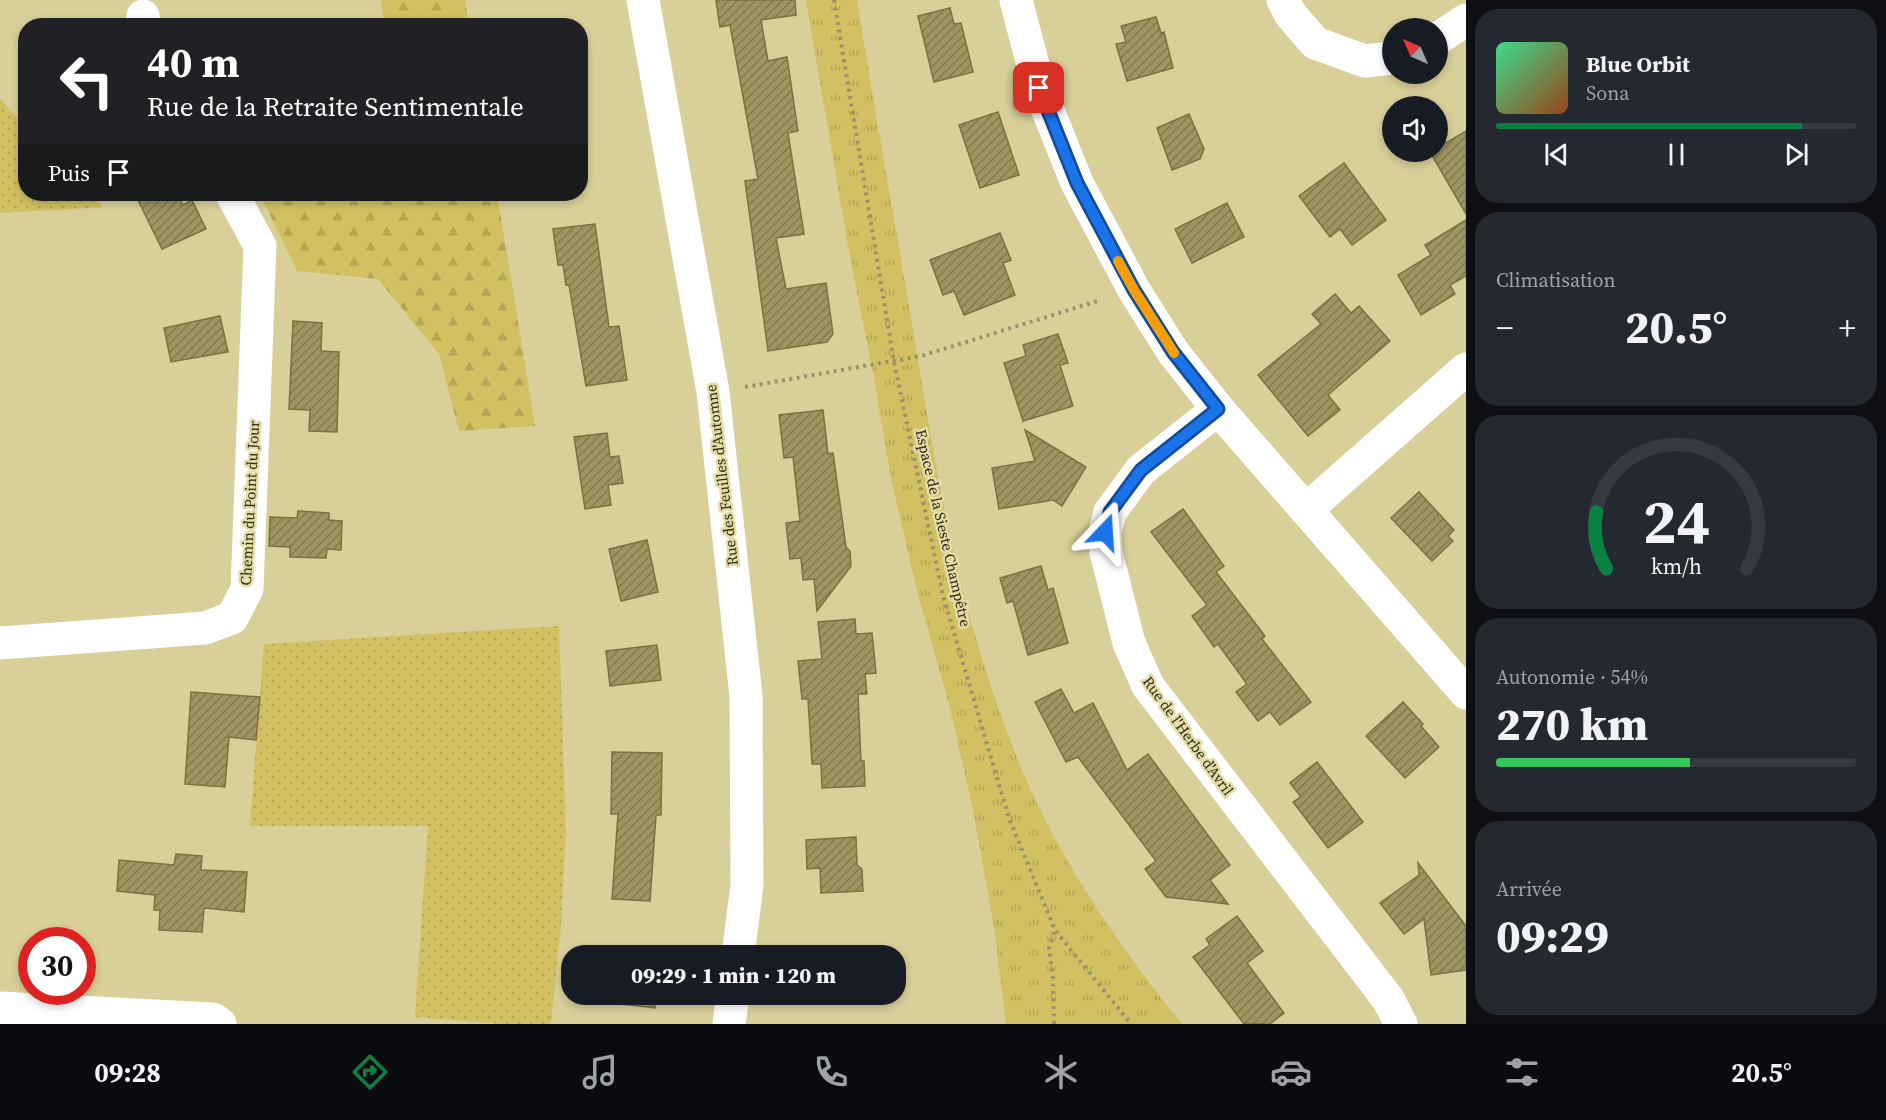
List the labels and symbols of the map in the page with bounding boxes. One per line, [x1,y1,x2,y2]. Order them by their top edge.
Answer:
north arrow [1382,18,1448,84]
pin [1013,62,1064,113]
street label: Rue des Feuilles d'Automne [700,383,743,567]
street label: Chemin du Point du Jour [235,419,264,586]
street label: Espace de la Sieste Champêtre [911,427,977,629]
position arrow [1073,500,1137,564]
street label: Rue de l'Herbe d'Avril [1138,672,1239,800]
speed limit sign: 30 [18,927,96,1005]

